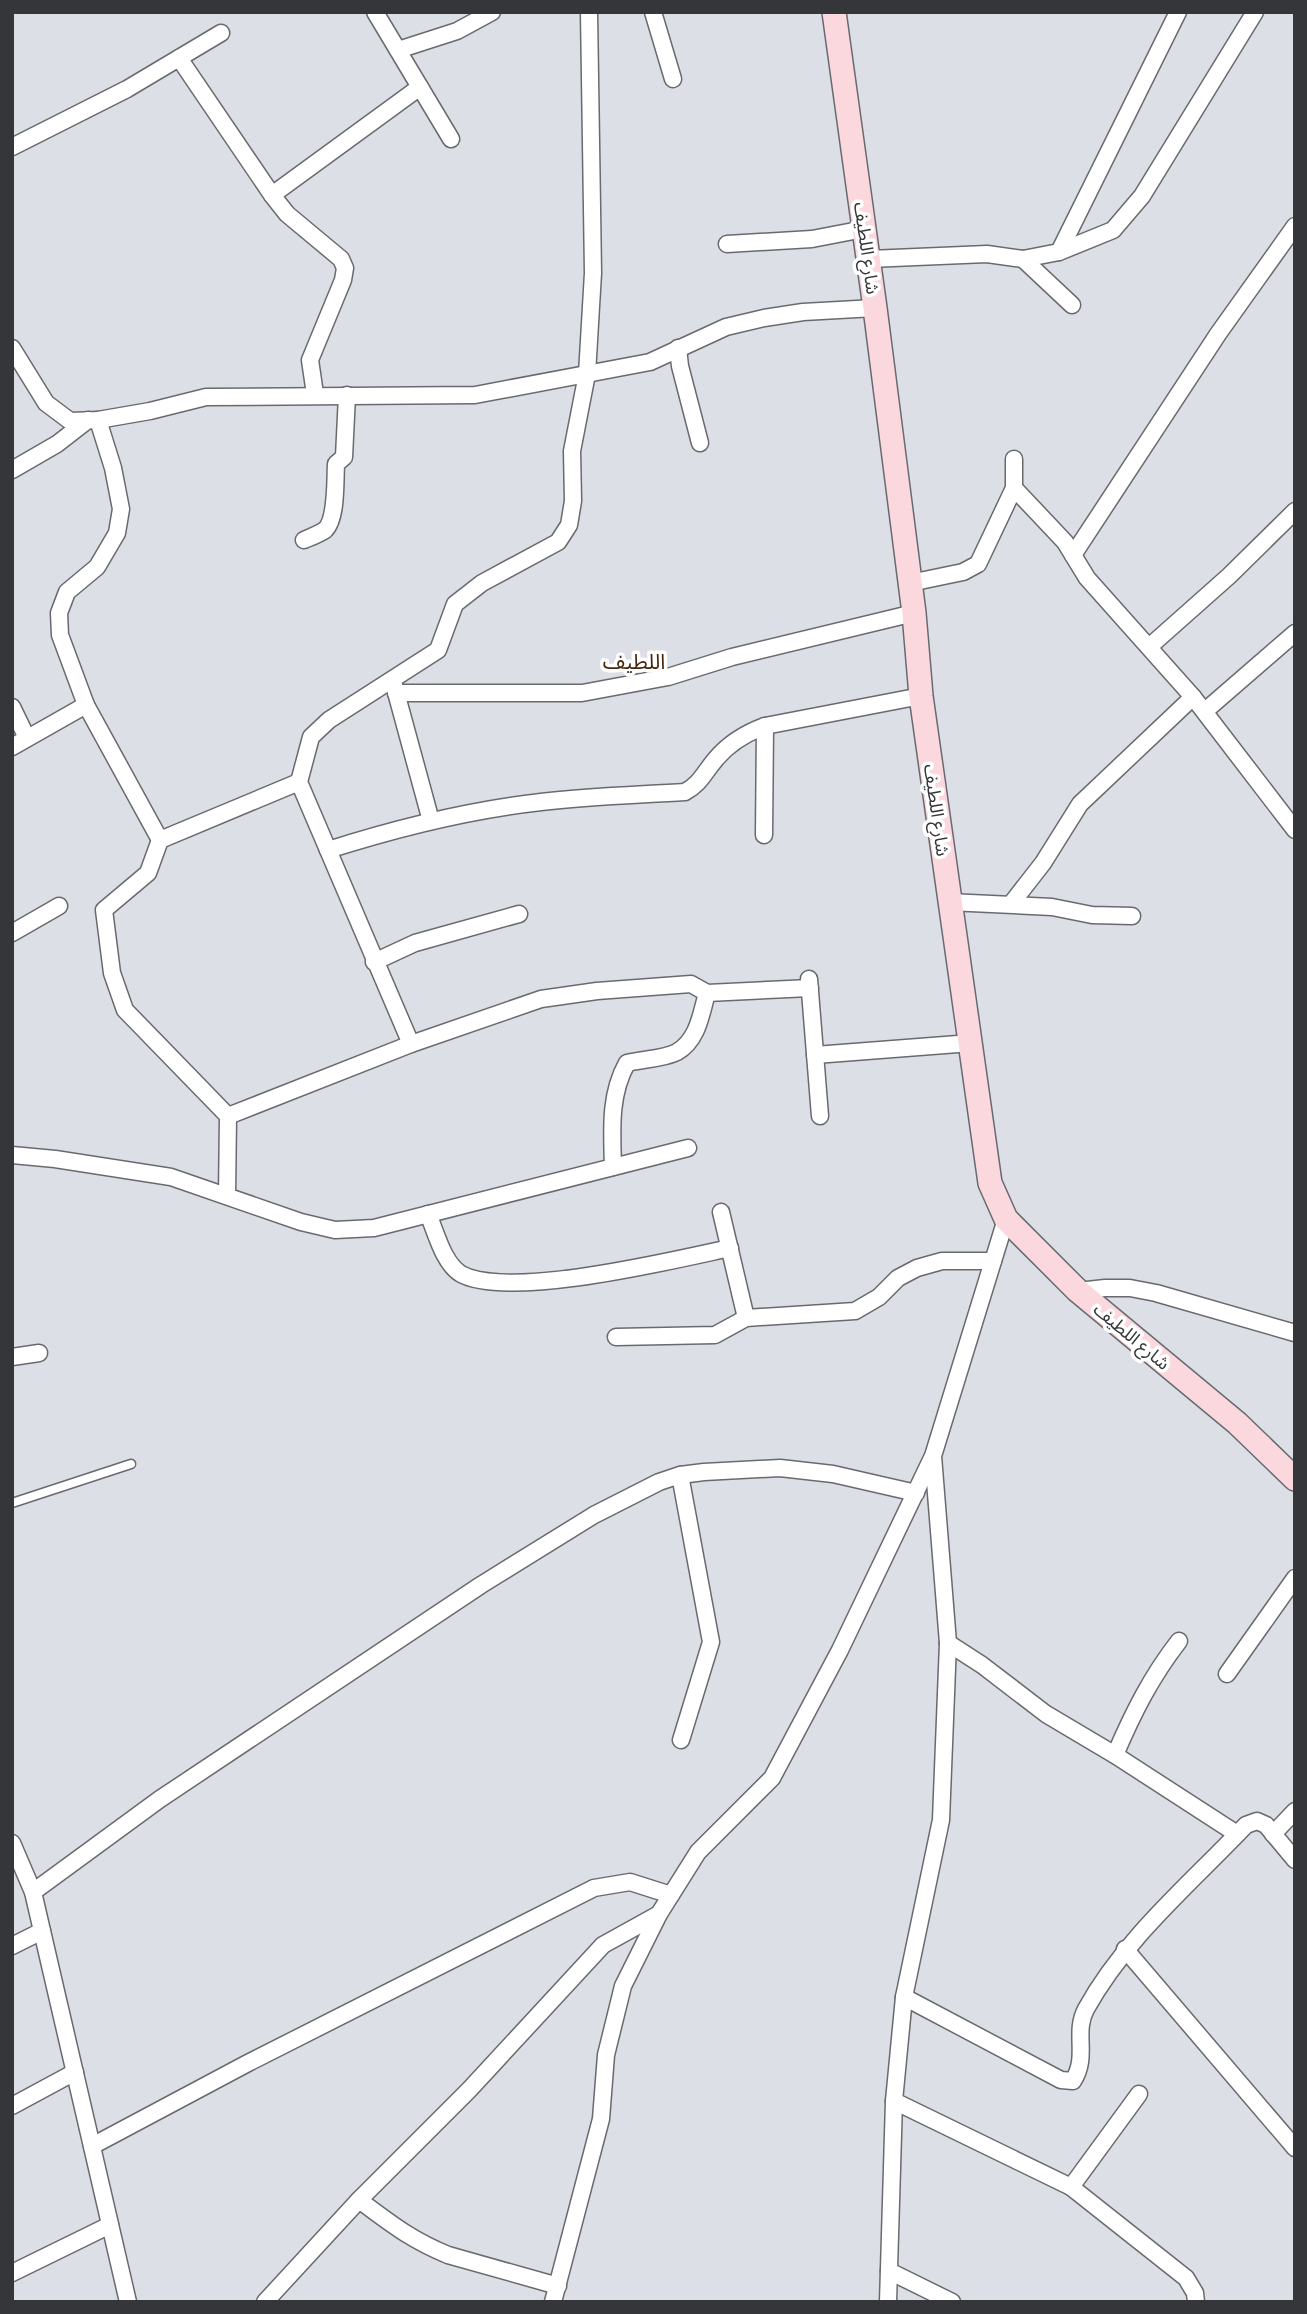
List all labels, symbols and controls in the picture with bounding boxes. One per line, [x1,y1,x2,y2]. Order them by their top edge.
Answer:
street label: شارع اللطيف [846,200,886,296]
district label: اللطيف [603,647,665,676]
street label: شارع اللطيف [916,762,956,858]
street label: شارع اللطيف [1087,1297,1176,1377]

